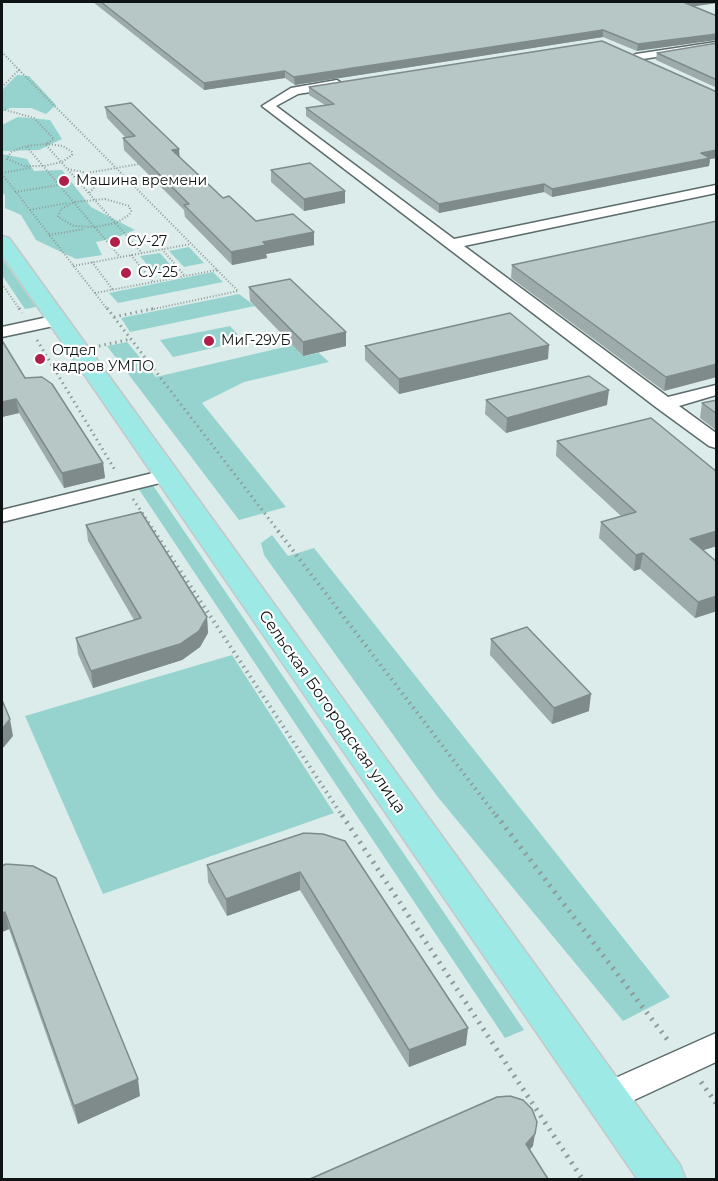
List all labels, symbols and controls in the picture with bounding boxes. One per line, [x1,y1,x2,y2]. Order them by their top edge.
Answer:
place label: Машина времени [76,173,207,189]
marker: Машина времени [57,174,71,188]
place label: СУ-27 [127,234,167,250]
marker: СУ-27 [108,235,122,249]
place label: СУ-25 [138,265,178,281]
marker: СУ-25 [119,266,133,280]
place label: МиГ-29УБ [221,333,291,349]
marker: МиГ-29УБ [202,334,216,348]
place label: Отдел кадров УМПО [52,343,154,376]
marker: Отдел кадров УМПО [33,352,47,366]
street label: Сельская Богородская улица [254,607,410,817]

